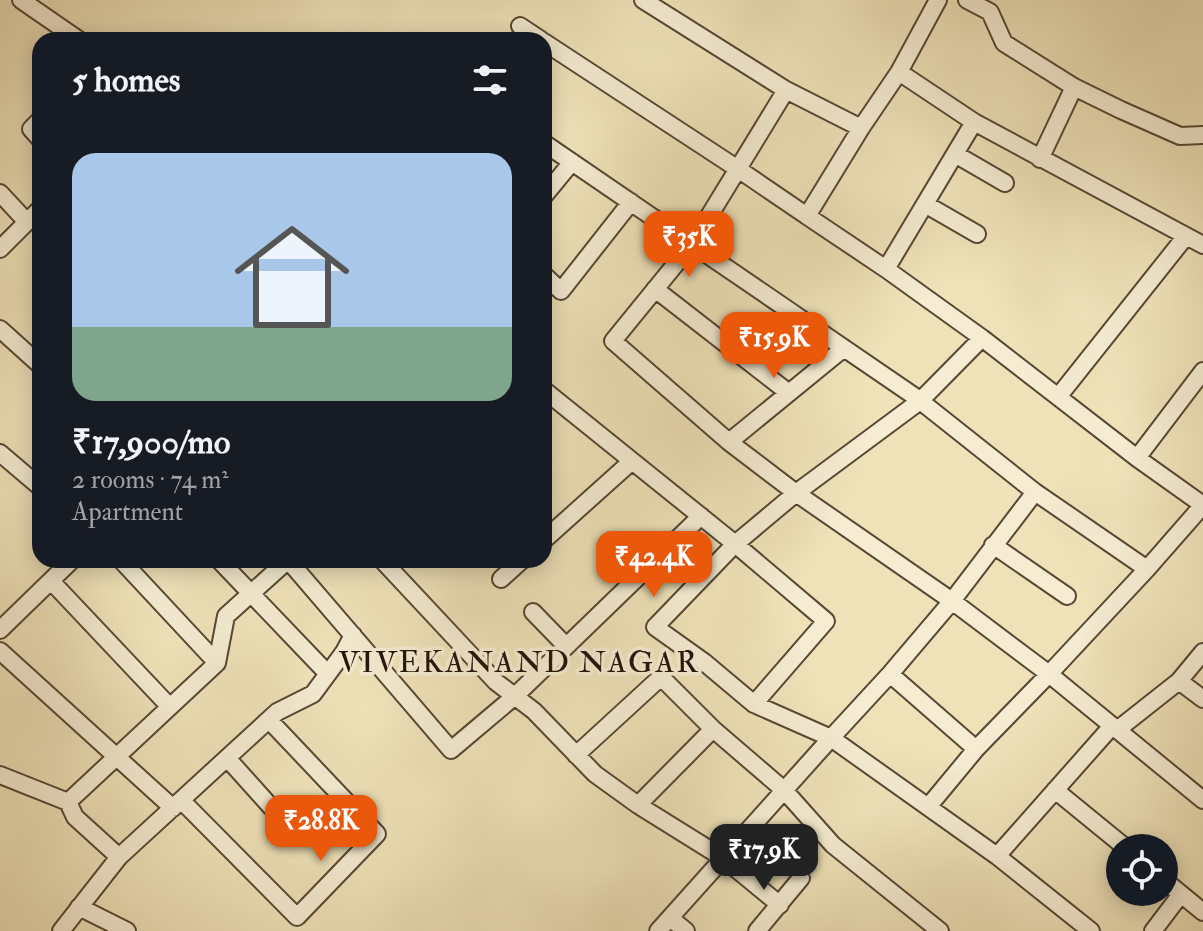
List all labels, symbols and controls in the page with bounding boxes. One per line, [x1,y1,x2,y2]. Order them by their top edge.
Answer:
icon: filters [468,58,512,102]
text: 5 homes [72,59,180,102]
icon: home [220,205,364,349]
pin: ₹35K [642,211,736,279]
text: ₹35K [662,221,716,253]
pin: ₹15.9K [709,312,839,380]
text: ₹15.9K [738,322,810,354]
text: ₹17,900/mo [72,421,230,464]
text: 2 rooms · 74 m² [72,464,229,496]
text: Apartment [72,496,183,528]
pin: ₹42.4K [589,531,719,599]
text: ₹42.4K [614,541,694,573]
district label: VIVEKANAND NAGAR [338,644,700,681]
pin: ₹28.8K [256,795,386,863]
text: ₹28.8K [283,805,359,837]
pin: ₹17.9K [699,824,829,892]
text: ₹17.9K [728,834,800,866]
map controls [1106,834,1178,906]
button: locate [1106,834,1178,906]

